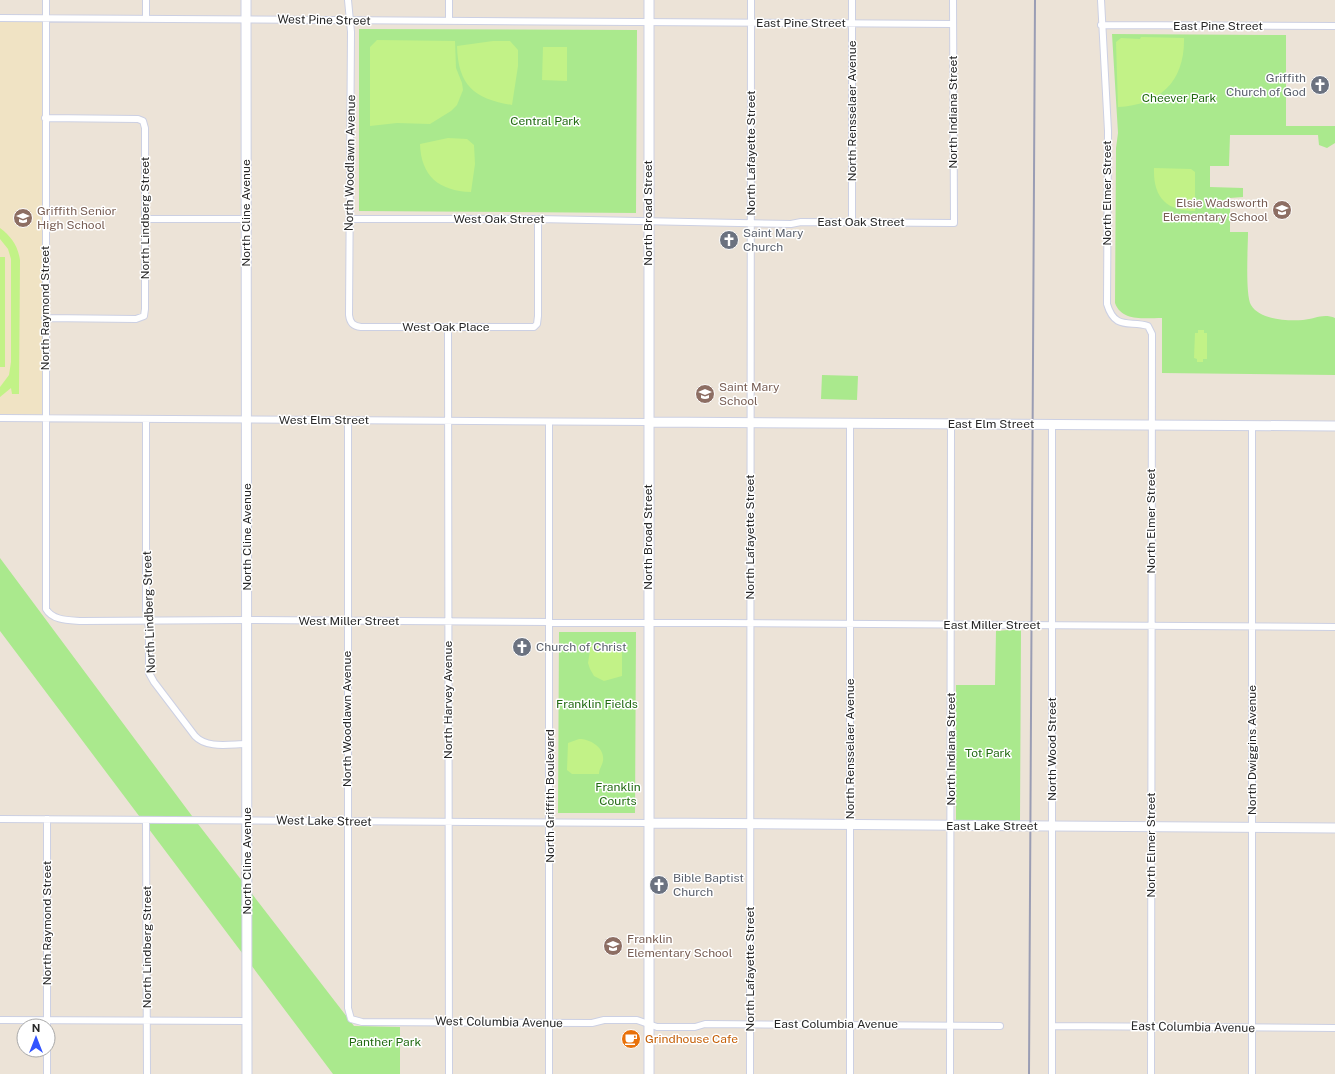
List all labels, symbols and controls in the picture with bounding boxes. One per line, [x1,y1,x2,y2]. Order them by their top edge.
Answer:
street label: West Pine Street [277,12,371,28]
street label: East Pine Street [756,16,846,30]
street label: East Pine Street [1173,19,1263,33]
street label: North Rensselaer Avenue [845,40,859,182]
street label: North Indiana Street [946,55,960,169]
place label: Griffith Church of God [1226,71,1306,99]
church icon: Griffith Church of God [1309,74,1331,96]
street label: North Lafayette Street [744,90,758,216]
park label: Cheever Park [1142,91,1217,105]
street label: North Woodlawn Avenue [342,94,358,231]
park label: Central Park [510,114,580,128]
street label: North Elmer Street [1100,140,1114,246]
street label: North Lindberg Street [138,156,152,279]
street label: North Cline Avenue [239,159,253,267]
street label: North Broad Street [641,160,655,266]
place label: Elsie Wadsworth Elementary School [1163,196,1268,224]
school or university icon: Elsie Wadsworth Elementary School [1271,199,1293,221]
place label: Griffith Senior High School [37,204,117,232]
school or university icon: Griffith Senior High School [12,207,34,229]
street label: West Oak Street [453,212,545,226]
street label: East Oak Street [817,215,905,229]
place label: Saint Mary Church [743,226,804,254]
church icon: Saint Mary Church [718,229,740,251]
street label: North Raymond Street [38,245,52,370]
street label: West Oak Place [402,320,490,334]
place label: Saint Mary School [719,380,780,408]
school or university icon: Saint Mary School [694,383,716,405]
street label: West Elm Street [279,413,370,427]
street label: East Elm Street [948,417,1035,431]
street label: North Elmer Street [1144,468,1158,574]
street label: North Lafayette Street [743,474,757,600]
street label: North Cline Avenue [240,483,254,591]
street label: North Broad Street [641,484,655,590]
street label: North Lindberg Street [140,550,158,674]
street label: West Miller Street [298,614,400,628]
street label: East Miller Street [943,618,1041,632]
church icon: Church of Christ [511,636,533,658]
place label: Church of Christ [536,640,627,654]
street label: North Harvey Avenue [441,641,455,759]
street label: North Woodlawn Avenue [340,650,354,787]
street label: North Rensselaer Avenue [843,678,857,820]
street label: North Dwiggins Avenue [1245,685,1259,815]
street label: North Indiana Street [944,692,958,806]
park label: Franklin Fields [556,697,638,711]
street label: North Wood Street [1045,697,1059,801]
street label: North Griffith Boulevard [543,729,557,863]
park label: Tot Park [965,746,1011,760]
park label: Franklin Courts [595,780,641,808]
street label: North Elmer Street [1144,792,1158,898]
street label: North Cline Avenue [240,807,254,915]
street label: West Lake Street [276,813,372,829]
street label: East Lake Street [946,819,1038,833]
street label: North Raymond Street [40,860,54,985]
place label: Bible Baptist Church [673,871,744,899]
church icon: Bible Baptist Church [648,874,670,896]
street label: North Lindberg Street [140,885,154,1008]
street label: North Lafayette Street [743,906,757,1032]
place label: Franklin Elementary School [627,932,733,960]
school or university icon: Franklin Elementary School [602,935,624,957]
street label: West Columbia Avenue [435,1014,563,1030]
street label: East Columbia Avenue [774,1017,898,1031]
north arrow [16,1018,56,1058]
street label: East Columbia Avenue [1131,1019,1255,1035]
text: N [32,1022,40,1034]
cafe icon: Grindhouse Cafe [620,1028,642,1050]
place label: Grindhouse Cafe [645,1032,738,1046]
park label: Panther Park [349,1035,421,1049]

